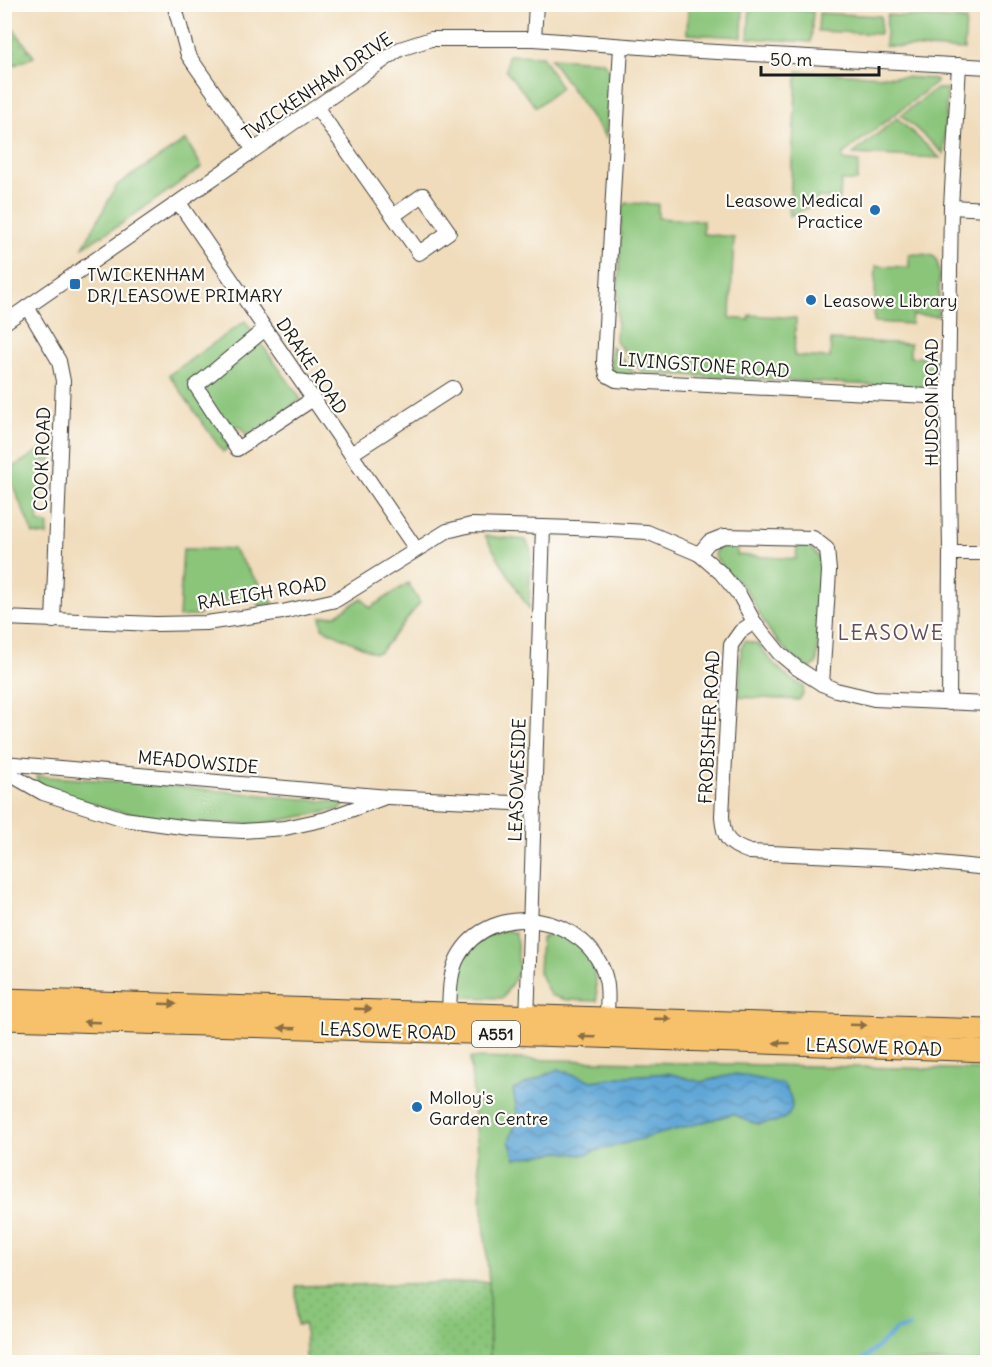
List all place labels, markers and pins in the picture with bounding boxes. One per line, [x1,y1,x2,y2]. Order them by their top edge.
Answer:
place label: Leasowe Medical Practice [725,189,863,233]
marker: Leasowe Medical Practice [868,203,882,217]
place label: TWICKENHAM DR/LEASOWE PRIMARY [87,263,282,307]
marker: TWICKENHAM DR/LEASOWE PRIMARY [68,277,82,291]
place label: Leasowe Library [823,289,957,312]
marker: Leasowe Library [804,293,818,307]
place label: Molloy's Garden Centre [429,1086,548,1130]
marker: Molloy's Garden Centre [410,1100,424,1114]

